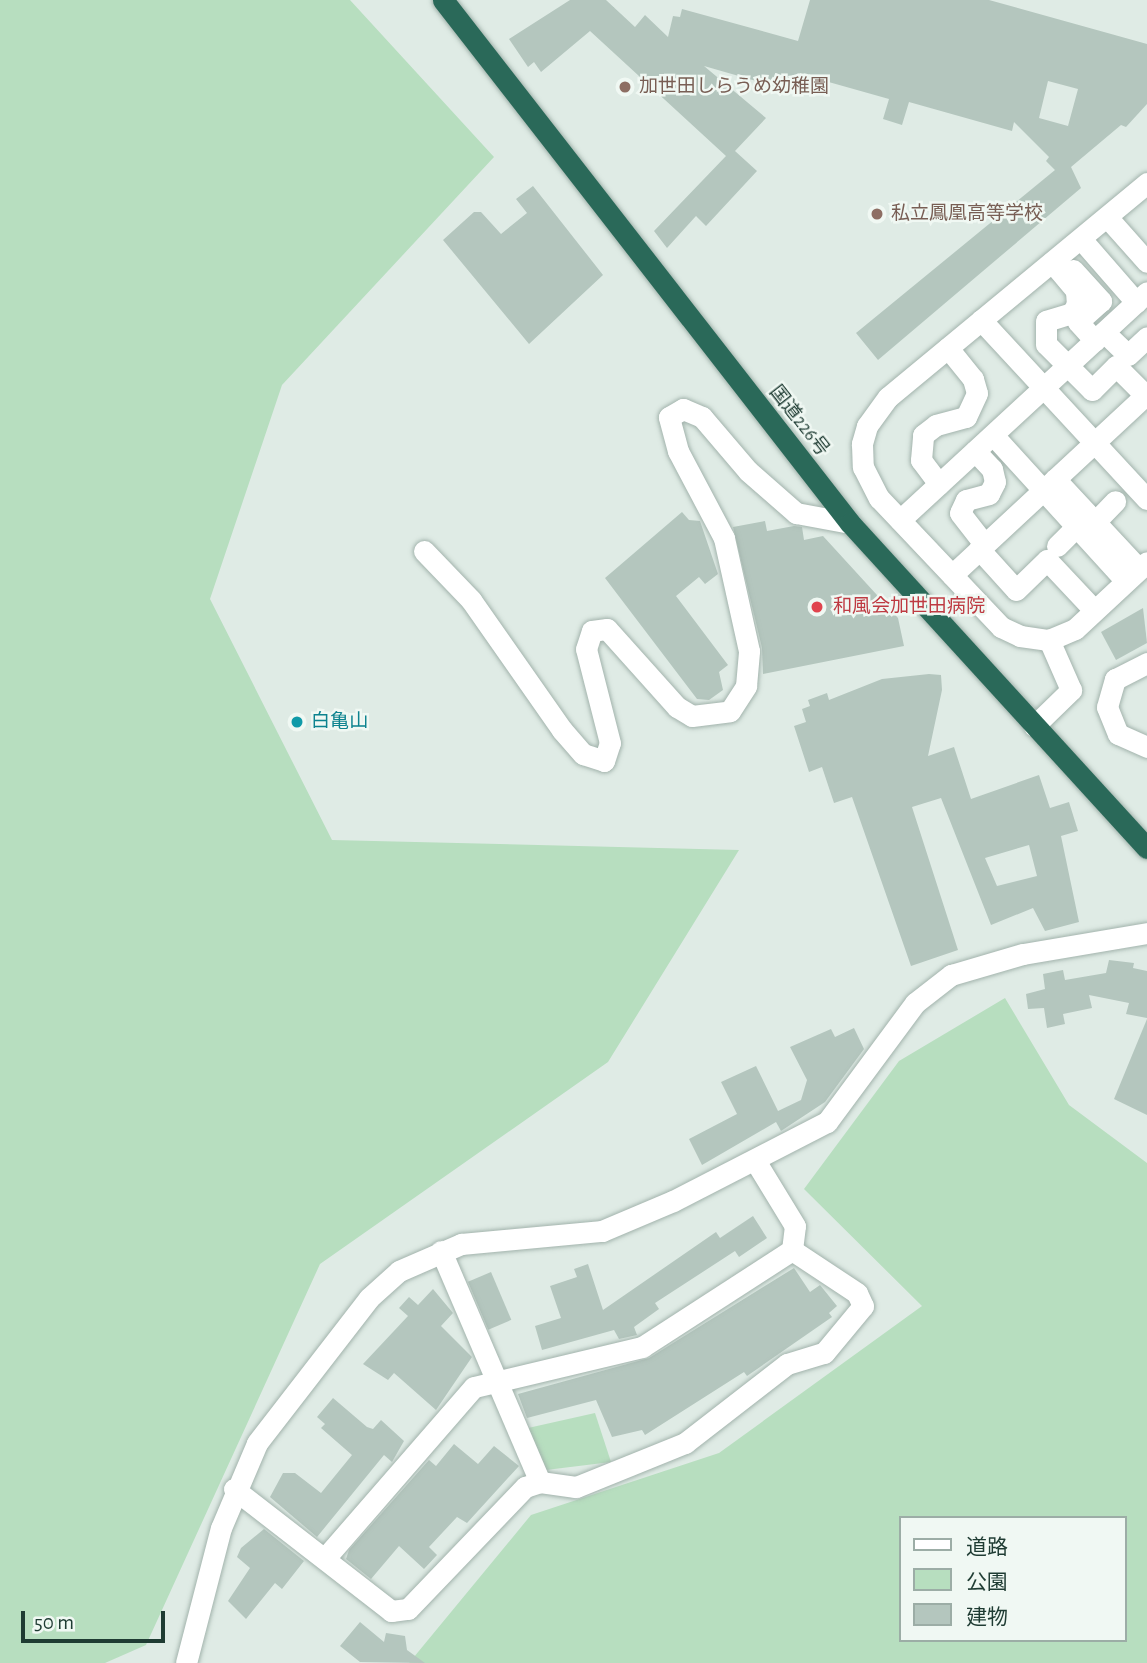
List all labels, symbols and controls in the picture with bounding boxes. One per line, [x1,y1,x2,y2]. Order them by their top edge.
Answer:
place label: 加世田しらうめ幼稚園 [639,76,829,98]
marker: 加世田しらうめ幼稚園 [617,79,633,95]
place label: 私立鳳凰高等学校 [891,203,1043,225]
marker: 私立鳳凰高等学校 [869,206,885,222]
street label: 国道226号 [764,381,834,461]
place label: 和風会加世田病院 [833,596,985,618]
marker: 和風会加世田病院 [807,597,827,617]
place label: 白亀山 [311,711,368,733]
marker: 白亀山 [289,714,305,730]
legend [898,1516,1126,1642]
text: 道路 [966,1537,1008,1558]
text: 公園 [966,1572,1008,1593]
scale bar [24,1596,168,1640]
text: 建物 [966,1607,1008,1628]
text: 50 m [34,1612,74,1633]

